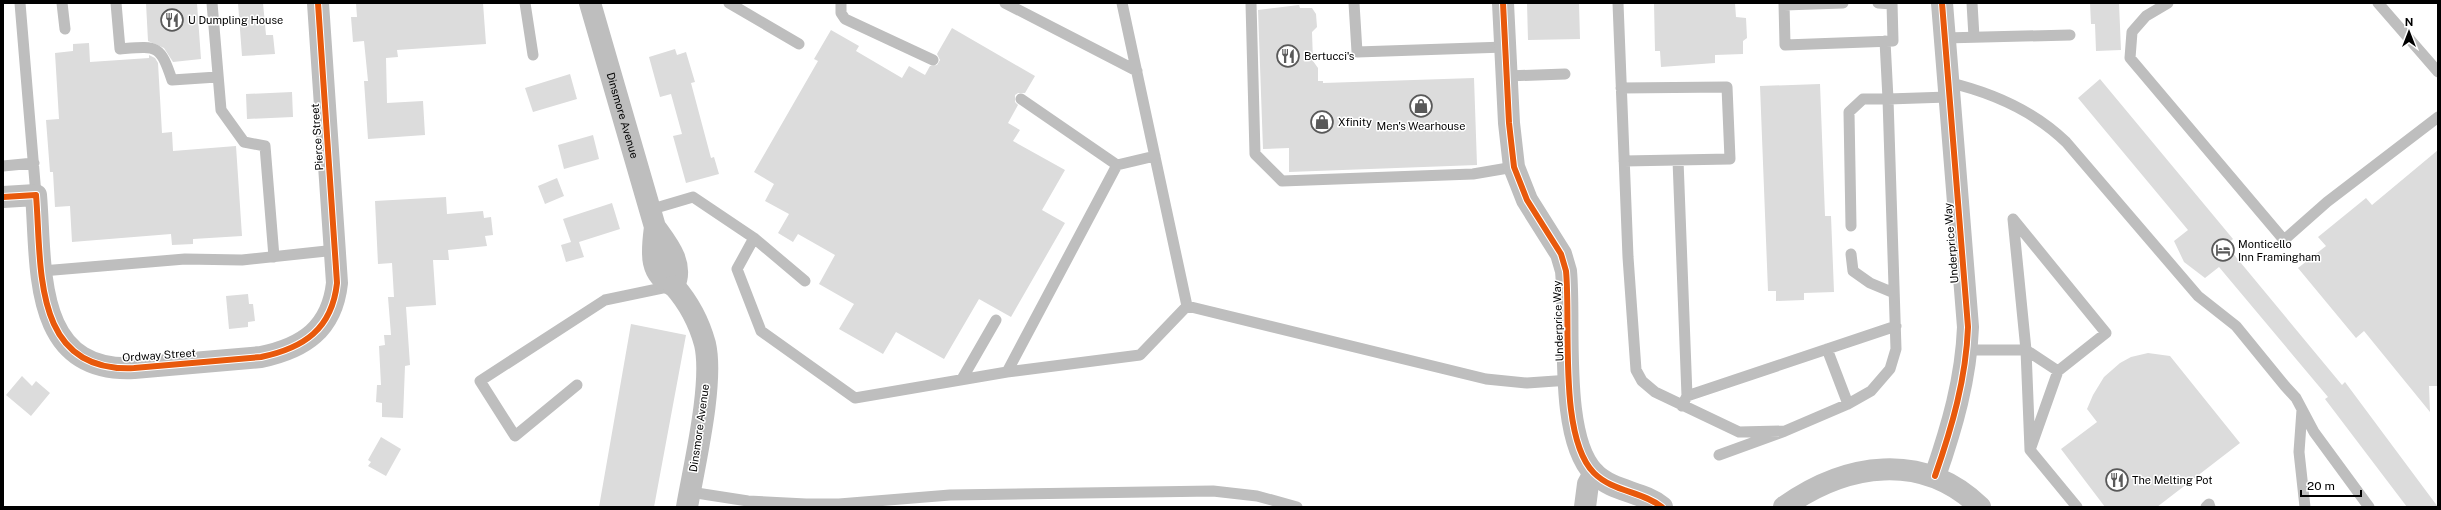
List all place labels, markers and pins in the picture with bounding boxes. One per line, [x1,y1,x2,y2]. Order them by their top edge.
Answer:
restaurant icon: U Dumpling House [159,7,185,33]
place label: U Dumpling House [188,14,283,26]
restaurant icon: Bertucci's [1275,43,1301,69]
place label: Bertucci's [1304,50,1355,62]
shop icon: Men's Wearhouse [1408,93,1434,119]
shop icon: Xfinity [1309,109,1335,135]
place label: Xfinity [1338,116,1372,128]
place label: Men's Wearhouse [1377,120,1465,132]
hotel icon: Monticello Inn Framingham [2210,237,2236,263]
place label: Monticello Inn Framingham [2238,238,2321,263]
restaurant icon: The Melting Pot [2104,467,2130,493]
place label: The Melting Pot [2132,474,2213,486]

